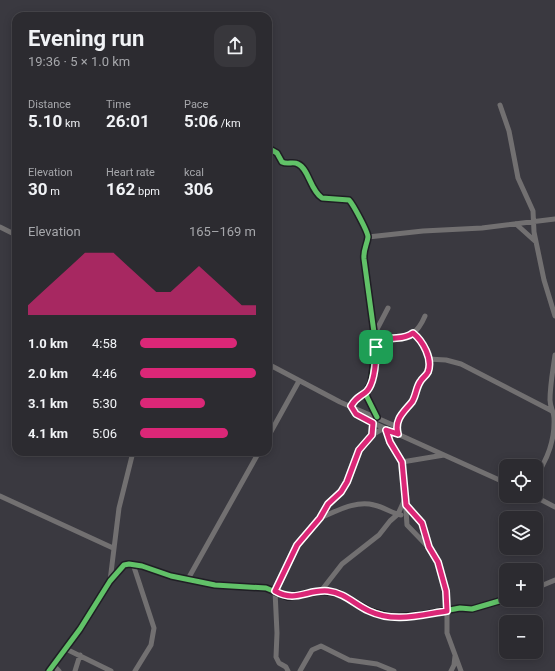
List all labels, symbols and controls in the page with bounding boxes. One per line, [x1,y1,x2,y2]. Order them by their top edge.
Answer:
button: share [214,25,256,67]
text: Evening run [28,26,144,51]
text: 19:36 · 5 × 1.0 km [28,54,130,69]
text: Distance [28,98,71,111]
text: Time [106,98,131,111]
text: Pace [184,98,208,111]
text: 5.10 [28,111,62,131]
text: 26:01 [106,111,150,131]
text: 5:06 [184,111,218,131]
text: km [62,117,80,130]
text: /km [218,117,241,130]
text: Elevation [28,166,73,179]
text: Heart rate [106,166,155,179]
text: kcal [184,166,204,179]
text: 30 [28,179,48,199]
text: 162 [106,179,135,199]
text: 306 [184,179,213,199]
text: m [48,185,60,198]
text: bpm [135,185,160,198]
text: Elevation [28,224,81,239]
text: 165–169 m [189,224,256,239]
pin [359,330,393,364]
text: 1.0 km [28,336,68,351]
text: 4:58 [92,336,117,351]
icon: arrive [365,336,387,358]
text: 2.0 km [28,366,68,381]
text: 4:46 [92,366,117,381]
text: 3.1 km [28,396,68,411]
text: 5:30 [92,396,117,411]
text: 4.1 km [28,426,68,441]
text: 5:06 [92,426,117,441]
map controls [499,459,543,659]
button: locate [499,459,543,503]
button: layers [499,511,543,555]
button: + [499,563,543,607]
button: − [499,615,543,659]

